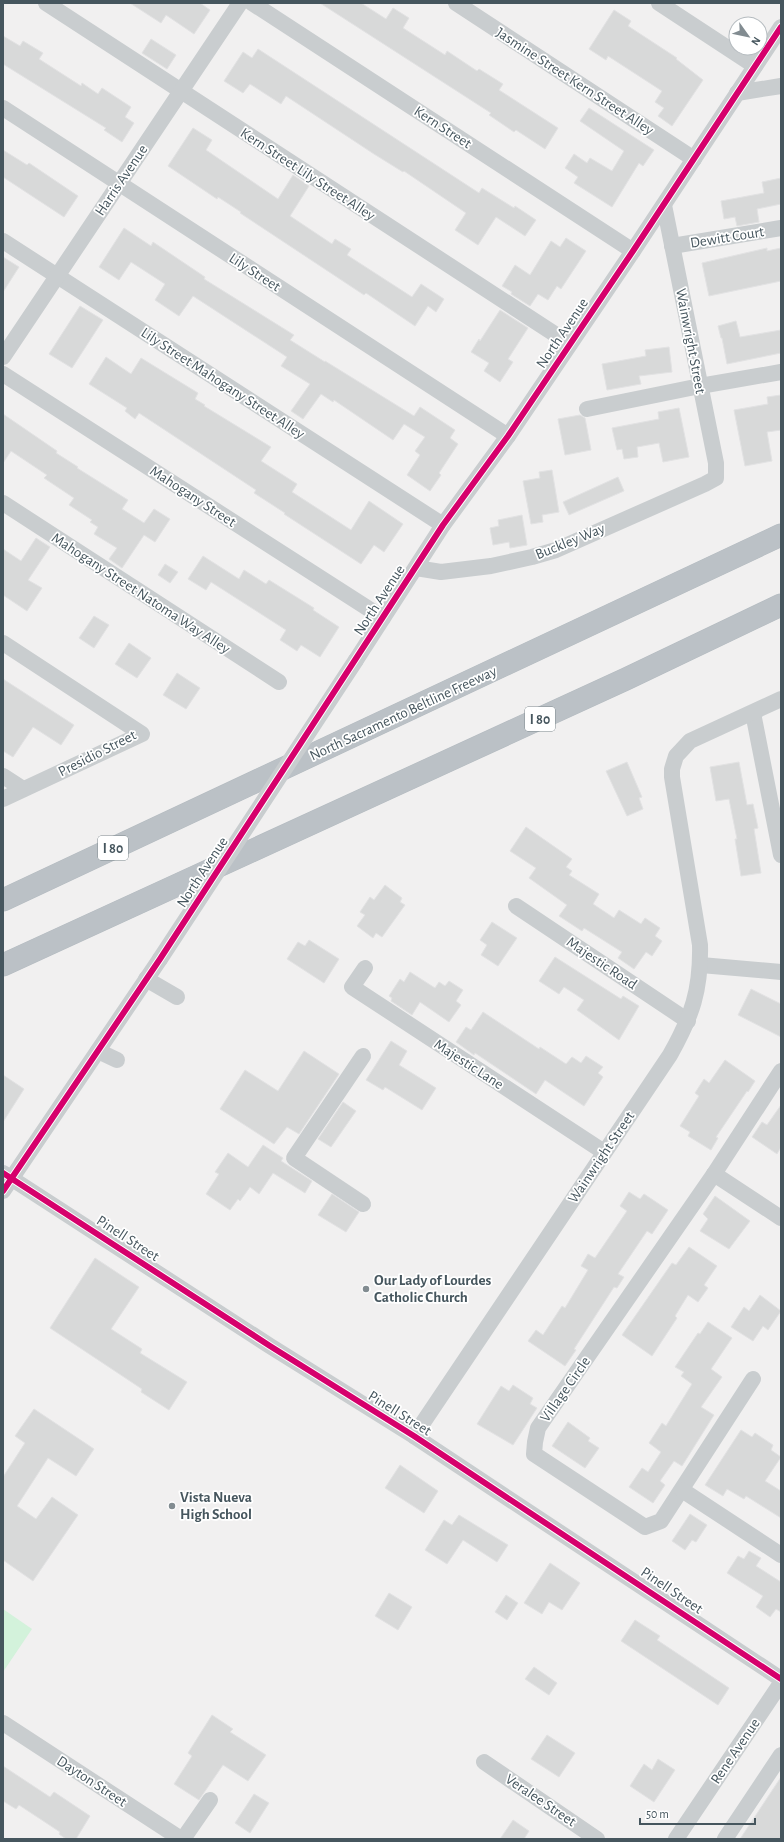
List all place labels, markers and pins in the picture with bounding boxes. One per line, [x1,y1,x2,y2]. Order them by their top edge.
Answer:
place label: Our Lady of Lourdes Catholic Church [374,1273,491,1305]
marker: Our Lady of Lourdes Catholic Church [361,1284,371,1294]
place label: Vista Nueva High School [180,1490,252,1522]
marker: Vista Nueva High School [167,1501,177,1511]

